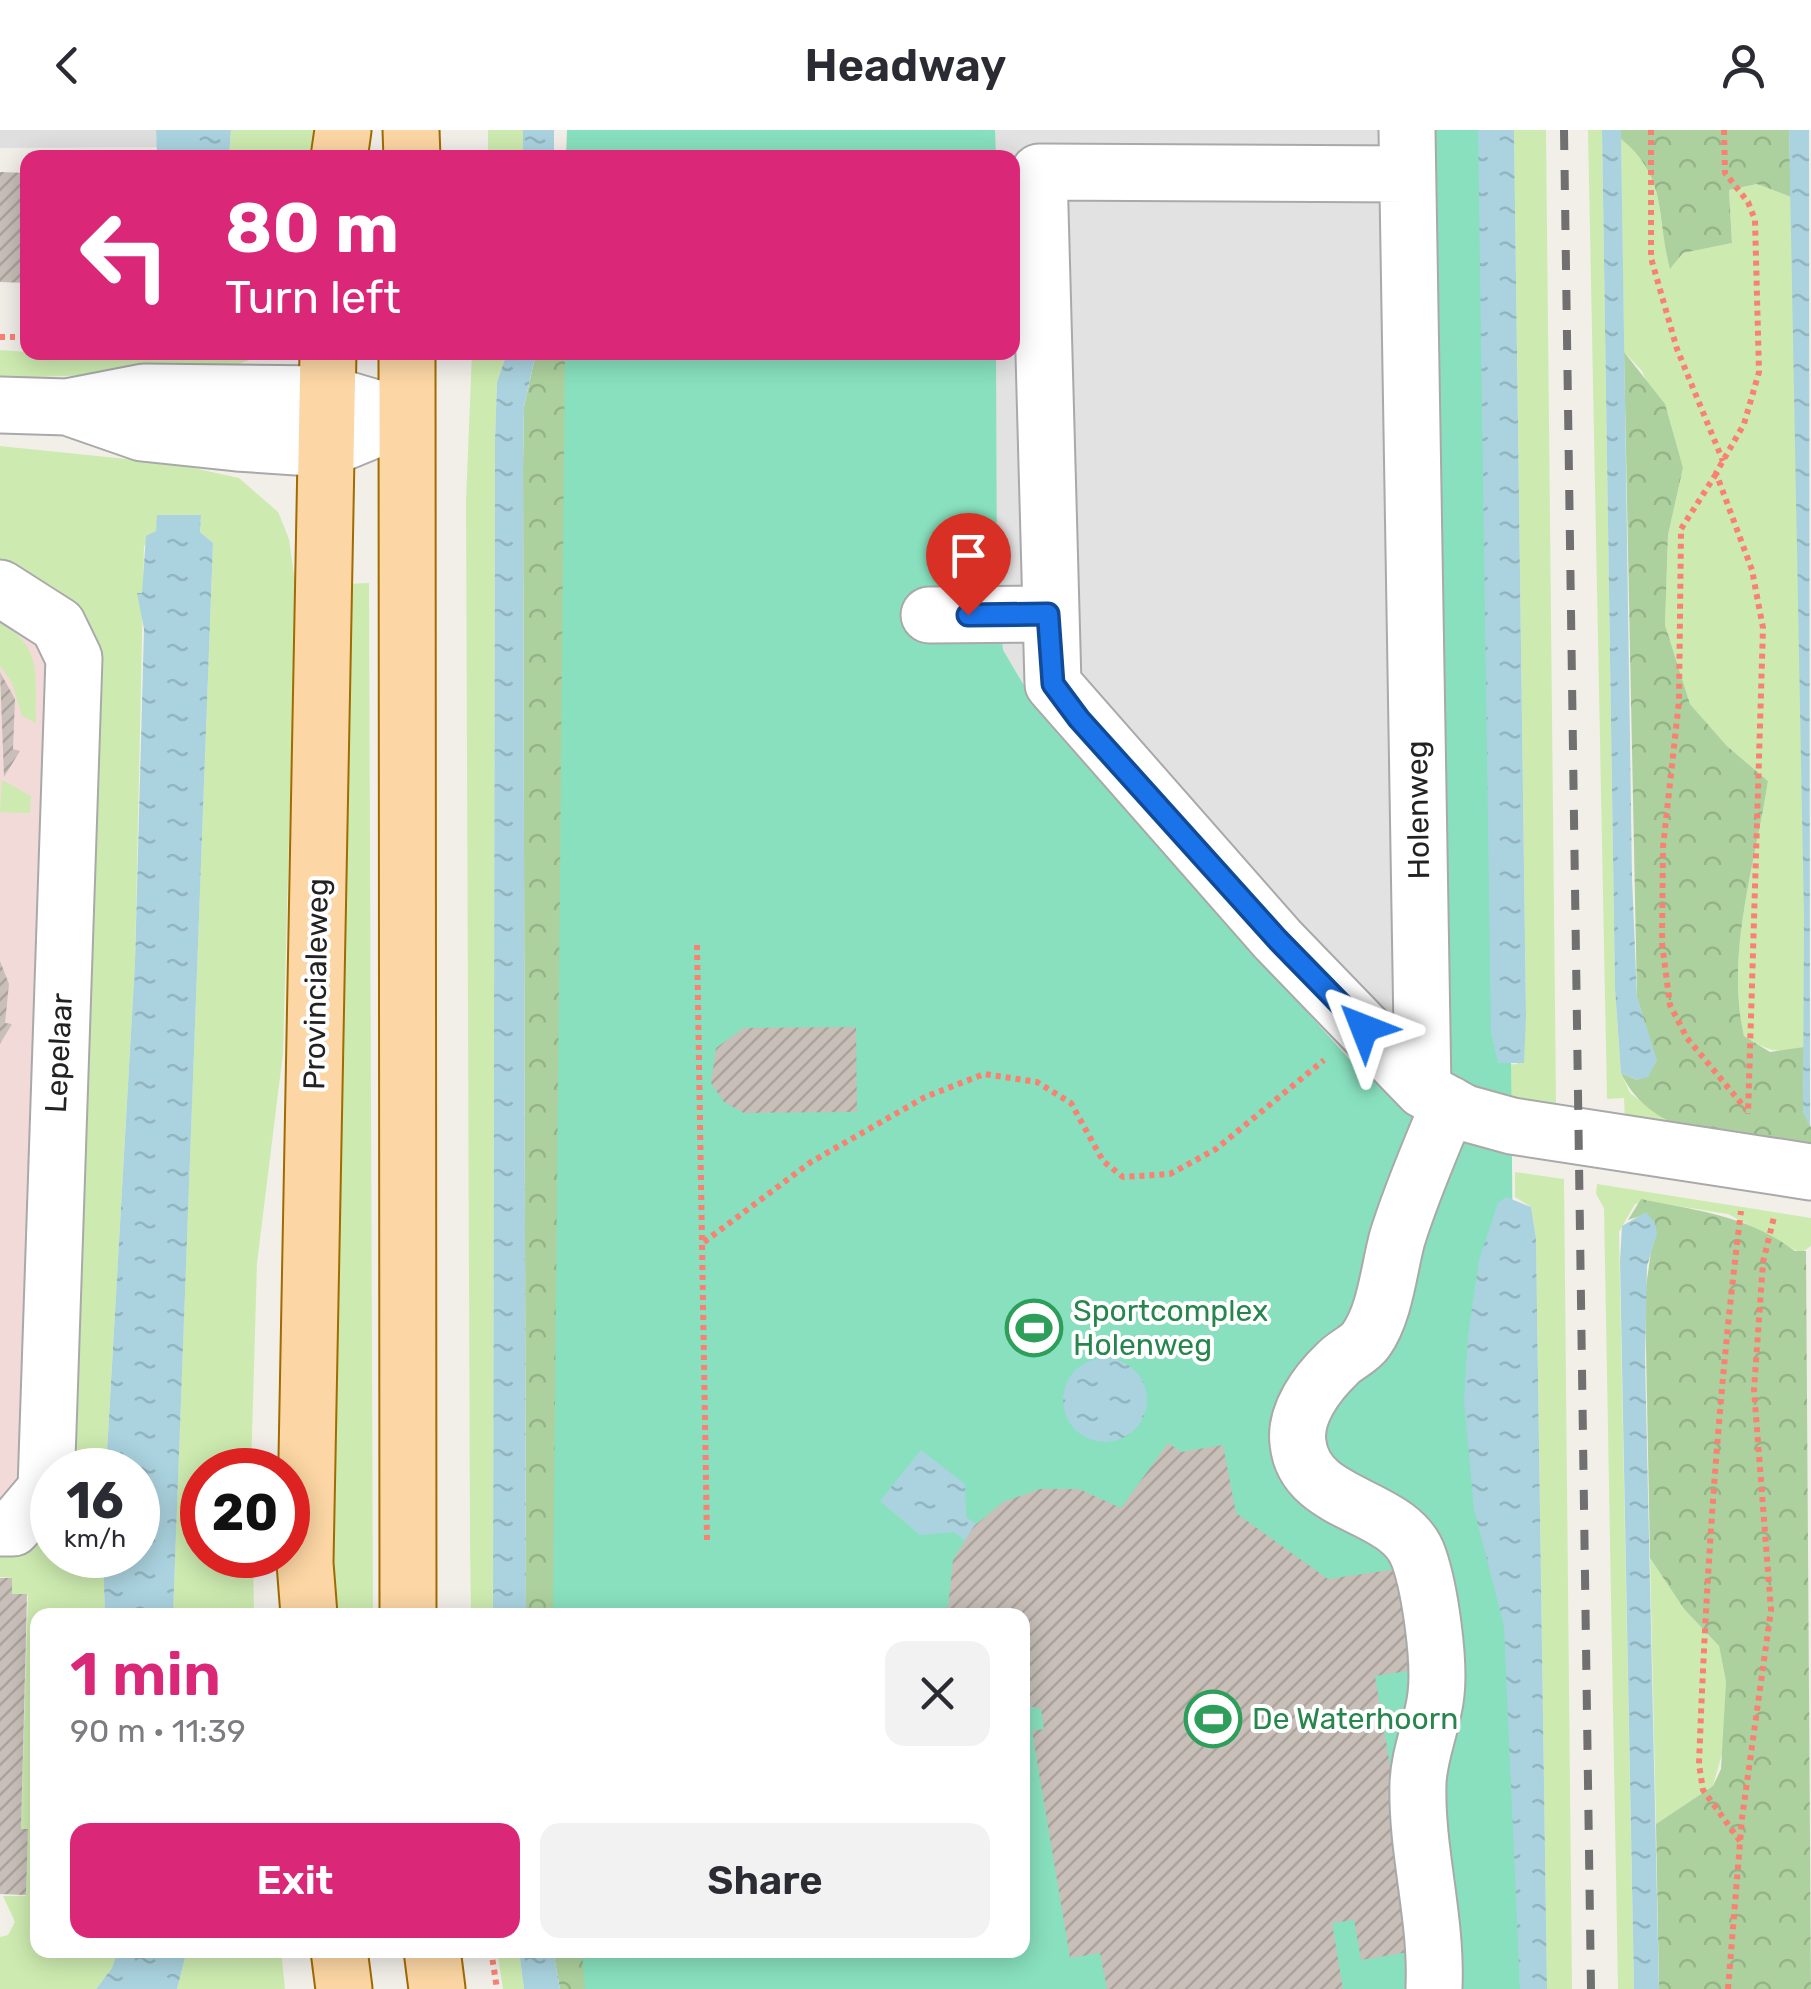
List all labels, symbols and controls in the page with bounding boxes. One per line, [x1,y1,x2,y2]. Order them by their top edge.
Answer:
icon: back [40,38,95,93]
icon: person [1716,38,1771,93]
text: Headway [805,39,1006,92]
text: 80 m [225,187,399,270]
icon: left [60,190,190,320]
text: Turn left [225,271,401,324]
pin [926,513,1011,616]
icon: arrive [941,528,996,583]
street label: Holenweg [1399,740,1437,880]
street label: Provincialeweg [296,878,336,1090]
position arrow [1312,976,1416,1080]
street label: Lepelaar [38,992,80,1114]
place label: Sportcomplex Holenweg [1073,1293,1268,1363]
sports icon: Sportcomplex Holenweg [1004,1298,1064,1358]
speed limit sign: 20 [180,1448,310,1578]
text: 16 [66,1471,124,1531]
text: km/h [64,1524,126,1553]
text: 1 min [70,1639,221,1710]
button: close [885,1641,990,1746]
sports icon: De Waterhoorn [1183,1689,1243,1749]
place label: De Waterhoorn [1252,1701,1458,1737]
text: 90 m · 11:39 [70,1712,246,1750]
button: Exit [70,1823,520,1938]
button: Share [540,1823,990,1938]

